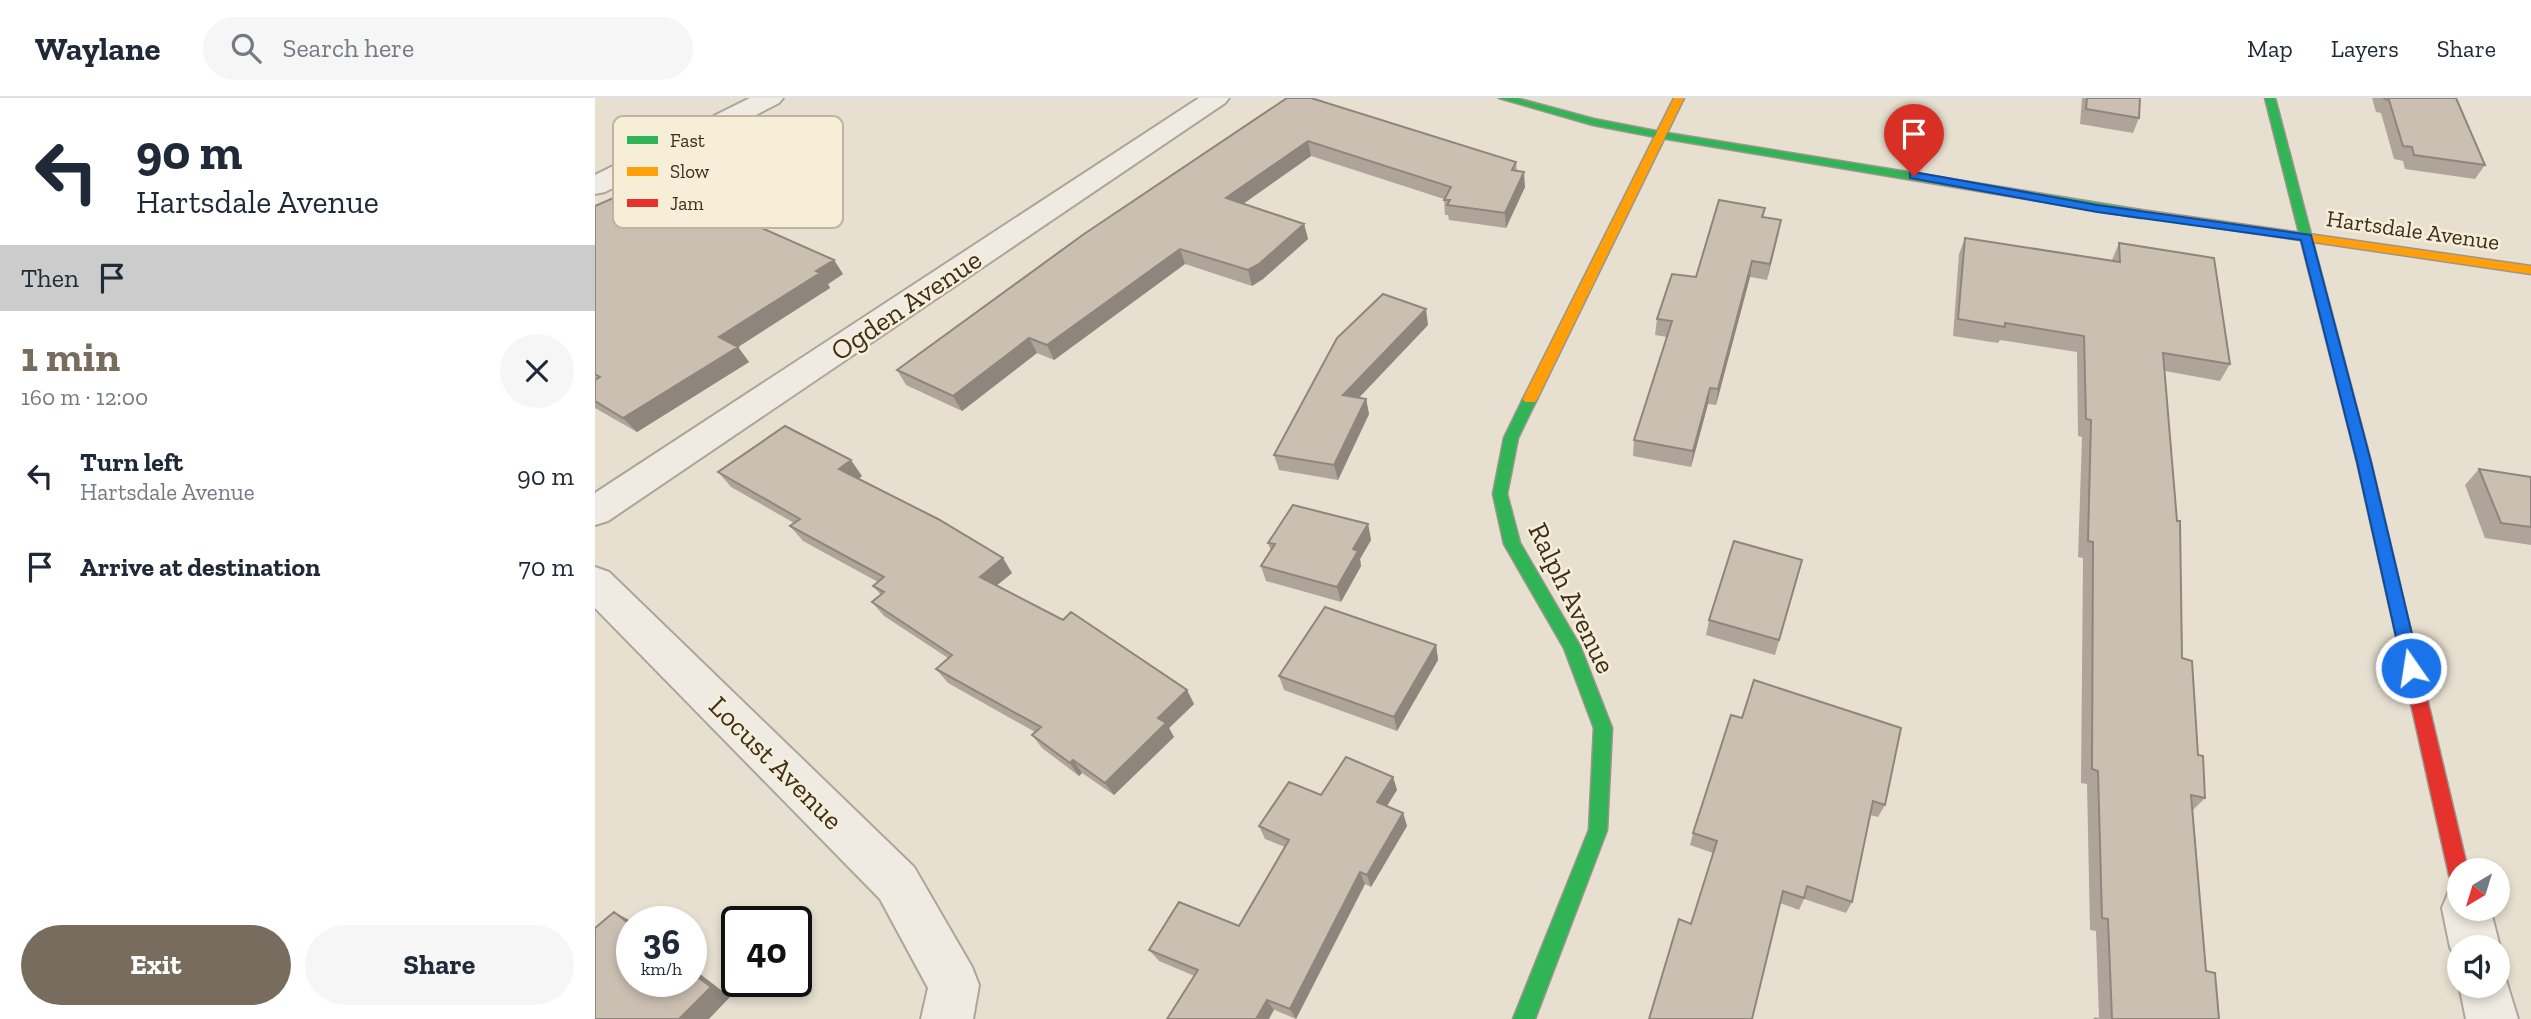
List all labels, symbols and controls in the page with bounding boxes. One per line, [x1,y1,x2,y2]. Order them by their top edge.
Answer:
search box [203,17,693,80]
text: Waylane [35,29,161,68]
icon: search [227,29,265,67]
text: Search here [283,32,414,64]
text: Map [2247,34,2293,63]
text: Layers [2331,34,2399,63]
text: Share [2437,34,2496,63]
pin [1884,104,1944,176]
icon: arrive [1895,115,1933,153]
legend [613,116,843,228]
text: 90 m [136,123,243,182]
icon: left [21,126,112,217]
text: Fast [670,129,705,152]
text: Slow [670,160,710,183]
text: Hartsdale Avenue [136,183,379,221]
text: Jam [670,192,704,215]
street label: Hartsdale Avenue [2325,204,2501,256]
street label: Ogden Avenue [824,243,988,367]
icon: arrive [93,259,131,297]
text: Then [21,262,79,294]
text: 1 min [21,331,120,382]
button: close [500,334,574,408]
text: 160 m · 12:00 [21,383,148,411]
text: Turn left [80,446,183,478]
icon: left [21,457,59,495]
text: 90 m [517,460,574,492]
text: Hartsdale Avenue [80,478,255,506]
street label: Ralph Avenue [1521,517,1623,679]
icon: arrive [21,548,59,586]
text: Arrive at destination [80,551,320,583]
text: 70 m [518,551,574,583]
position arrow [2374,631,2448,705]
street label: Locust Avenue [702,689,850,837]
north arrow [2447,858,2509,920]
map controls [2447,858,2510,998]
speed limit sign: 40 [721,906,812,997]
text: 36 [643,921,680,963]
button: Exit [21,925,291,1005]
button: Share [305,925,574,1005]
button: sound [2447,935,2510,998]
text: km/h [641,958,682,980]

